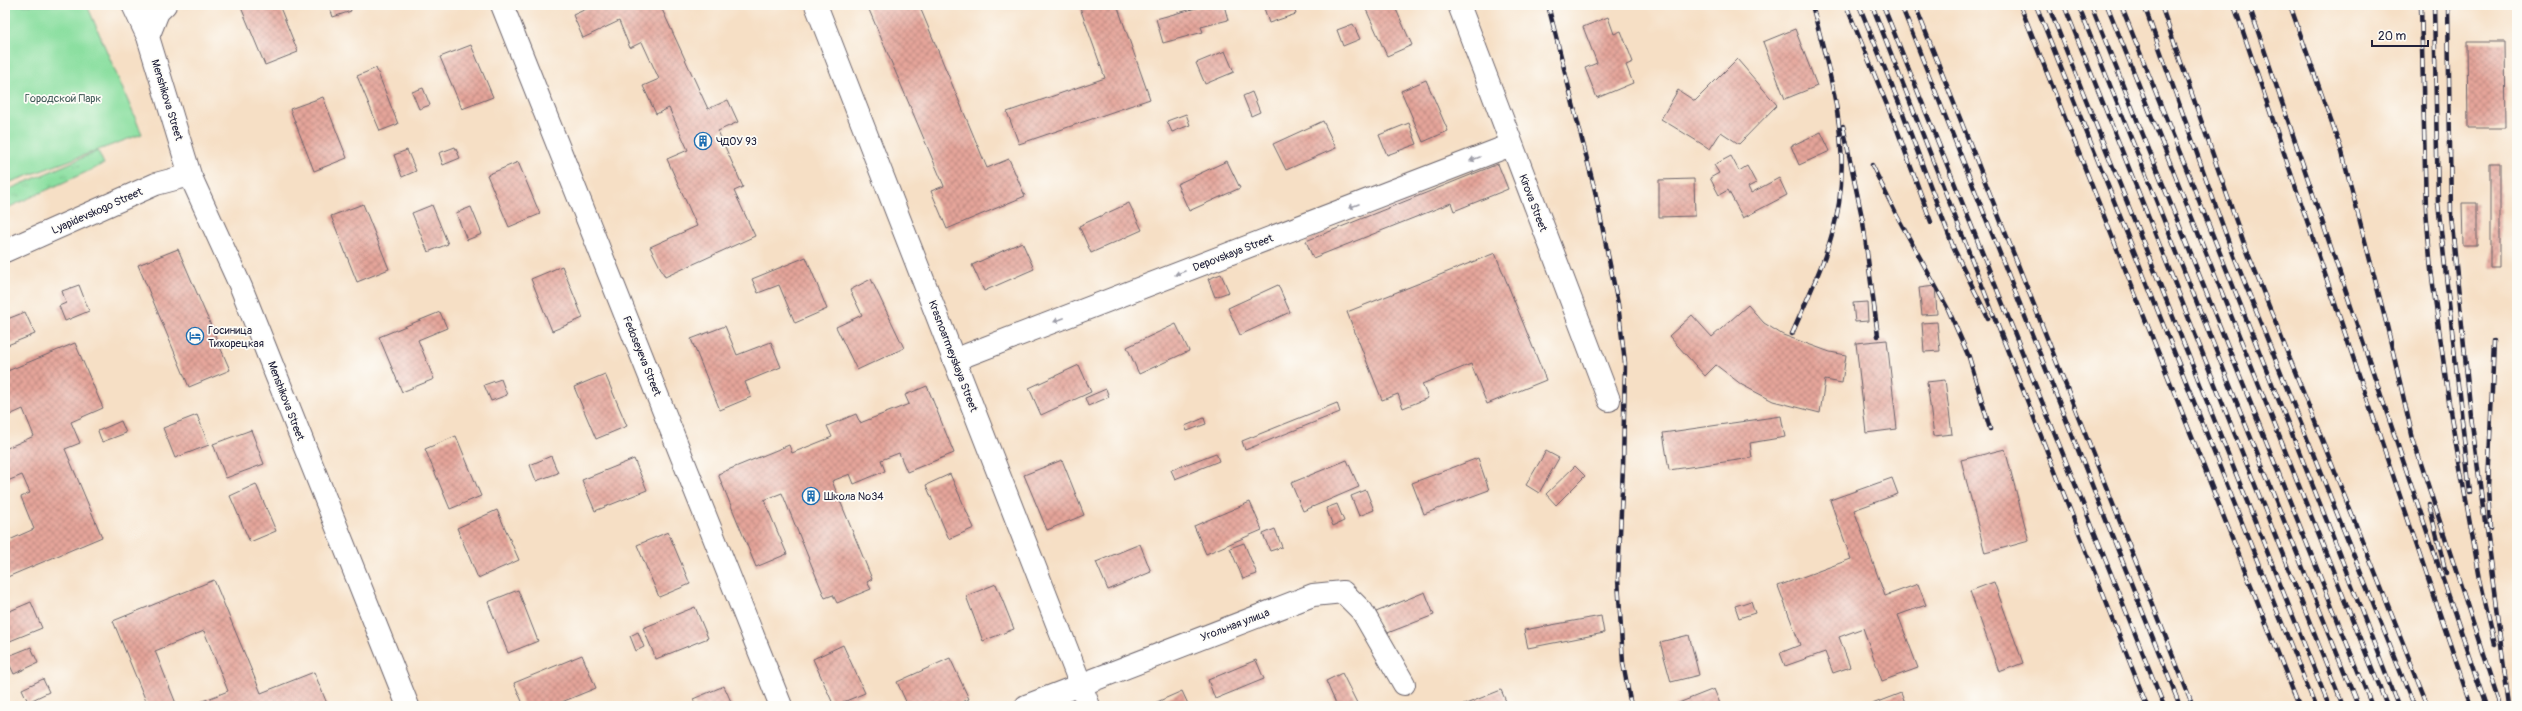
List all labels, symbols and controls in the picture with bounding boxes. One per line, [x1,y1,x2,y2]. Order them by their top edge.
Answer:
scale bar [2372,22,2428,48]
text: 20 m [2378,29,2407,44]
street label: Menshikova Street [148,58,186,143]
park label: Городской Парк [25,92,101,105]
building icon: ЧДОУ 93 [693,131,713,151]
place label: ЧДОУ 93 [716,135,757,148]
one-way arrow [1468,157,1480,163]
street label: Kirova Street [1516,172,1550,234]
street label: Lyapidevskogo Street [50,185,145,237]
one-way arrow [1347,203,1359,209]
street label: Depovskaya Street [1191,231,1276,274]
one-way arrow [1174,270,1186,276]
street label: Krasnoarmeyskaya Street [926,298,981,414]
street label: Fedoseyeva Street [620,314,664,399]
one-way arrow [1052,317,1064,323]
place label: Госиница Тихорецкая [208,324,264,350]
hotel icon: Госиница Тихорецкая [185,326,205,346]
street label: Menshikova Street [265,359,307,443]
building icon: Школа №34 [801,486,821,506]
place label: Школа №34 [824,490,884,503]
street label: Угольная улица [1199,606,1271,644]

